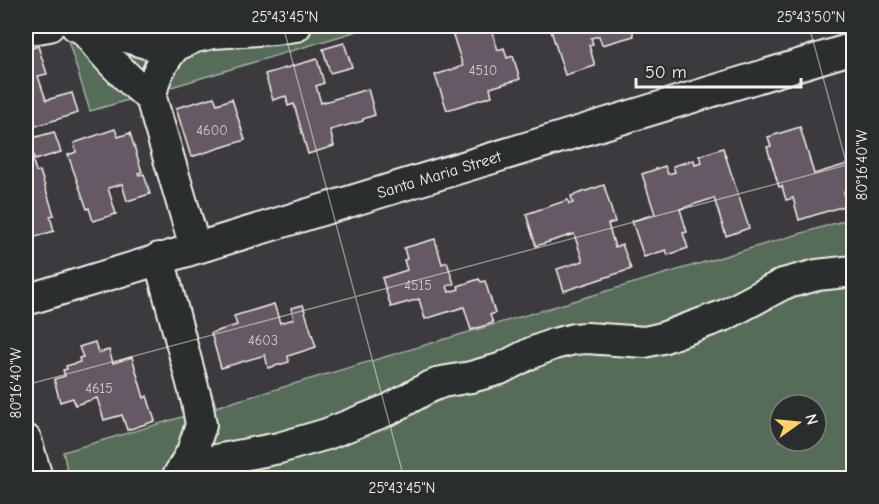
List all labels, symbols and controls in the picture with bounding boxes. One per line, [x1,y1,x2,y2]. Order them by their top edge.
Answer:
text: 25°43'45"N [252,8,318,26]
text: 25°43'50"N [777,8,845,26]
scale bar [636,51,801,89]
house number: 4510 [469,62,497,79]
text: 50 m [645,62,687,83]
house number: 4600 [196,122,228,139]
text: 80°16'40"W [853,129,871,201]
street label: Santa Maria Street [375,147,504,202]
house number: 4515 [404,277,432,294]
house number: 4603 [248,332,278,349]
text: 80°16'40"W [7,347,25,419]
house number: 4615 [85,380,113,397]
north arrow [768,393,828,453]
text: N [801,412,822,427]
text: 25°43'45"N [369,479,435,497]

